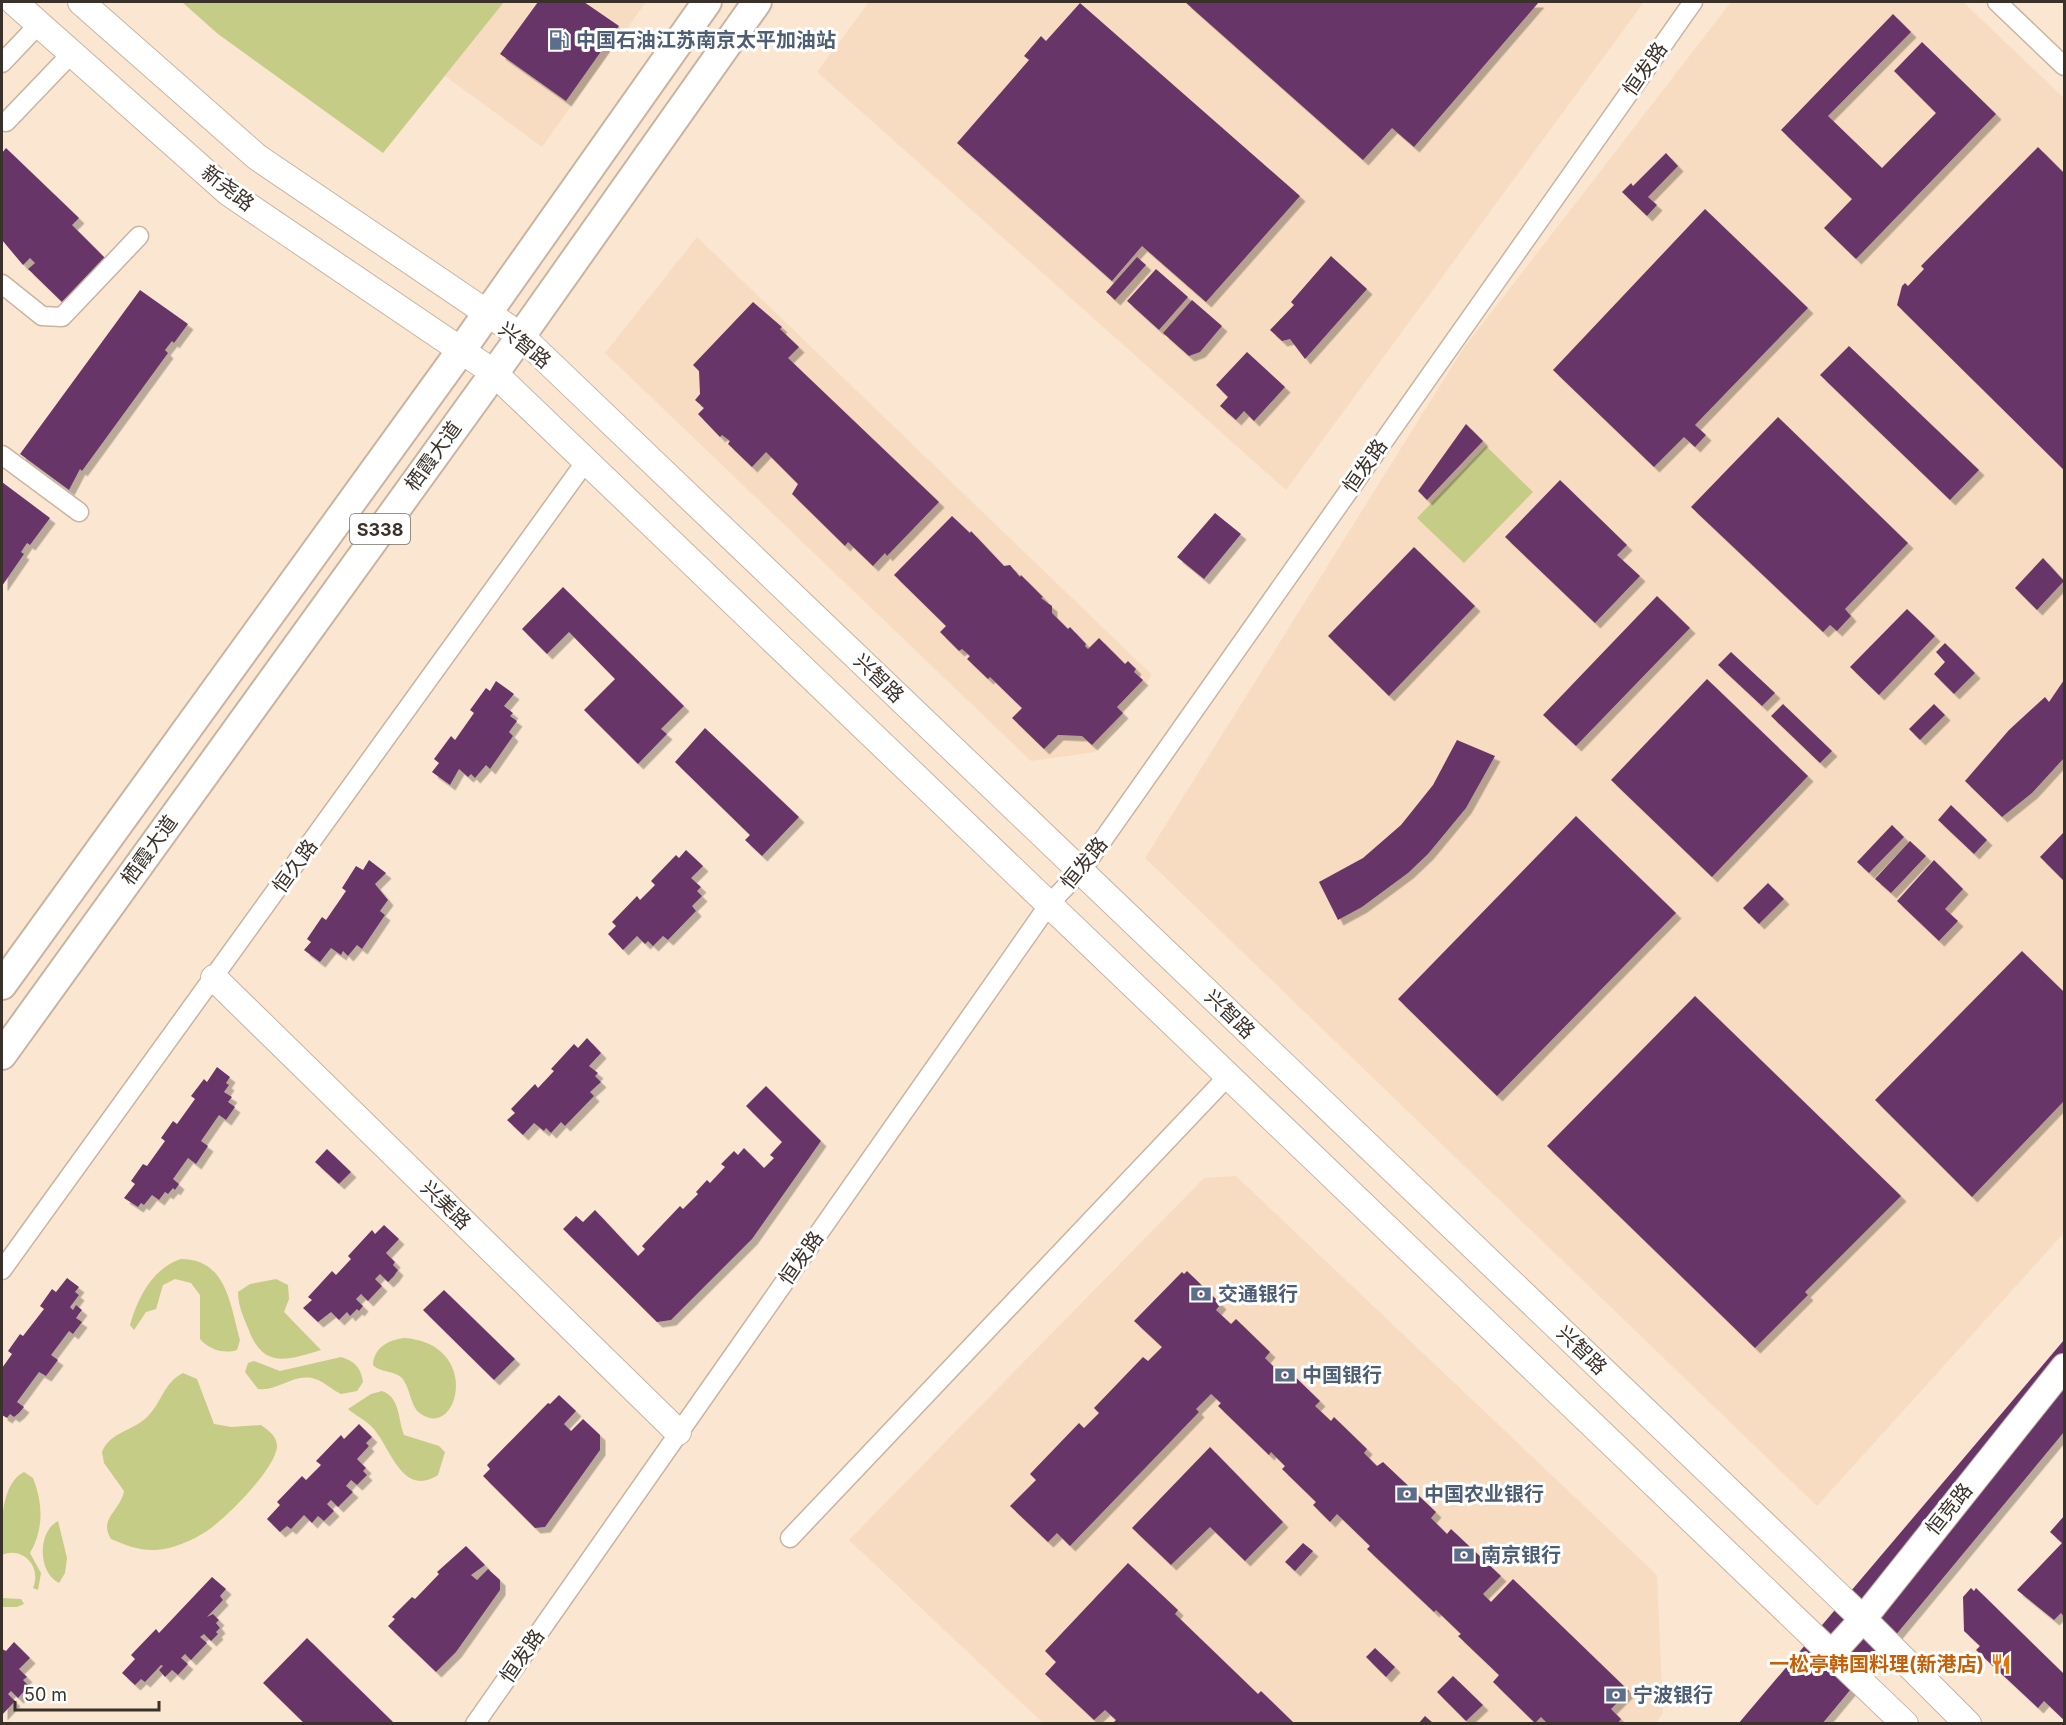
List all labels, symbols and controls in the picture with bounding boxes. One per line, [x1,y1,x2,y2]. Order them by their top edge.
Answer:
fuel station icon: 中国石油江苏南京太平加油站 [547,28,571,52]
place label: 中国石油江苏南京太平加油站 [576,28,836,52]
street label: 恒发路 [1618,38,1672,100]
street label: 新尧路 [197,160,259,216]
street label: 兴智路 [494,317,556,373]
street label: 栖霞大道 [400,417,466,495]
street label: 恒发路 [1338,435,1392,497]
road number: S338 [350,514,410,544]
street label: 兴智路 [849,649,909,707]
street label: 栖霞大道 [116,811,182,889]
street label: 恒发路 [1056,832,1112,894]
street label: 恒久路 [268,835,322,897]
street label: 兴智路 [1200,985,1260,1043]
street label: 兴美路 [416,1176,476,1234]
street label: 恒发路 [774,1227,828,1289]
bank icon: 交通银行 [1189,1282,1213,1306]
place label: 交通银行 [1218,1282,1298,1306]
street label: 兴智路 [1552,1321,1612,1379]
bank icon: 中国银行 [1273,1363,1297,1387]
place label: 中国银行 [1302,1363,1382,1387]
street label: 恒竞路 [1921,1478,1977,1540]
bank icon: 中国农业银行 [1395,1482,1419,1506]
place label: 中国农业银行 [1424,1482,1544,1506]
bank icon: 南京银行 [1452,1543,1476,1567]
place label: 南京银行 [1481,1543,1561,1567]
street label: 恒发路 [495,1625,549,1687]
place label: 一松亭韩国料理(新港店) [1769,1652,1984,1676]
restaurant icon: 一松亭韩国料理(新港店) [1989,1652,2013,1676]
scale bar [15,1674,159,1712]
bank icon: 宁波银行 [1604,1683,1628,1707]
place label: 宁波银行 [1633,1683,1713,1707]
text: 50 m [24,1684,67,1705]

